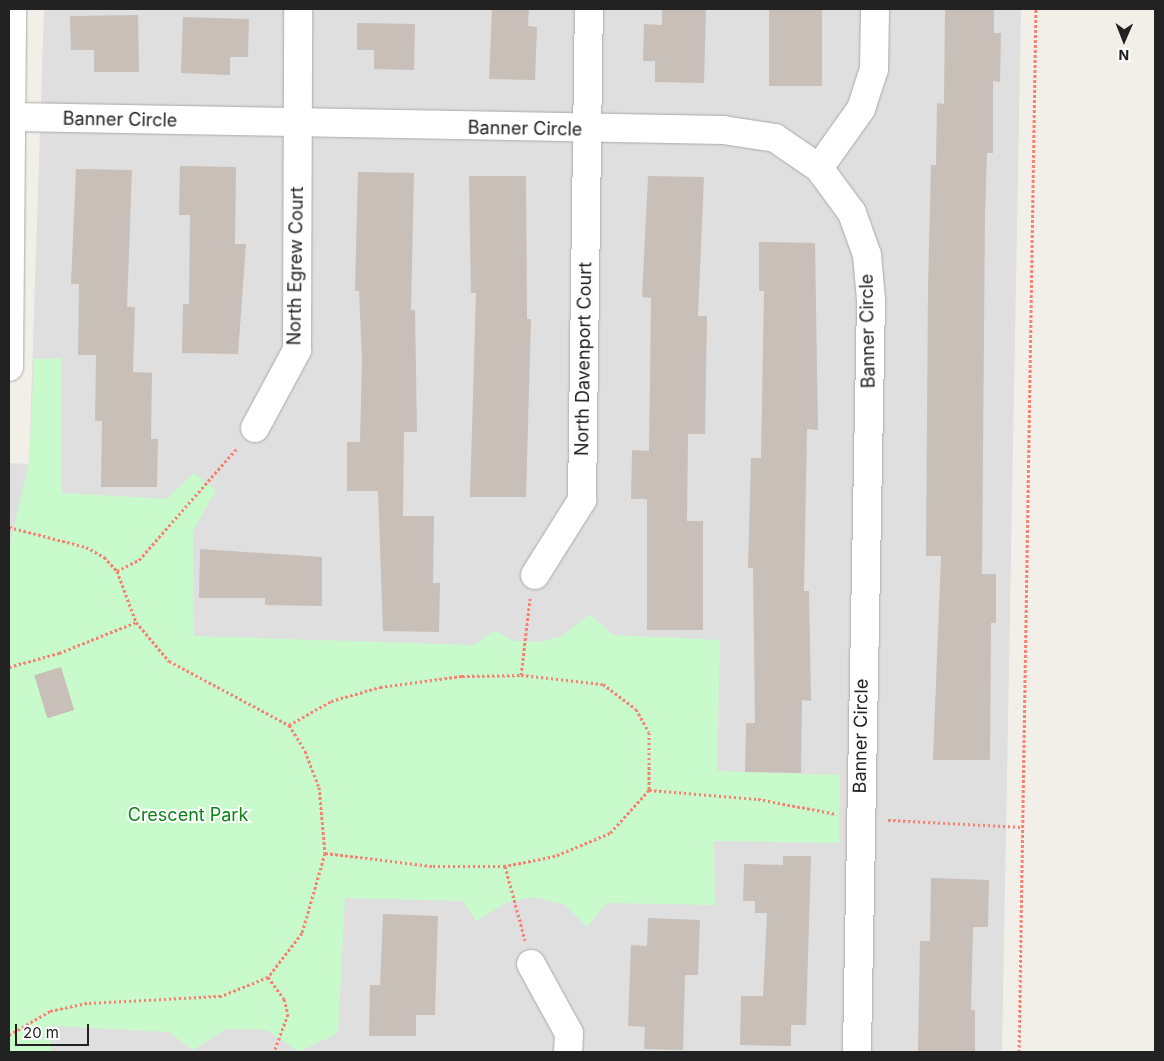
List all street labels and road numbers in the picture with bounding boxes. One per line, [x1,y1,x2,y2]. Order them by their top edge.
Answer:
street label: Banner Circle [63,108,177,132]
street label: Banner Circle [468,117,582,141]
street label: North Egrew Court [284,186,308,346]
street label: North Davenport Court [572,262,596,456]
street label: Banner Circle [856,274,880,388]
street label: Banner Circle [849,679,873,793]

